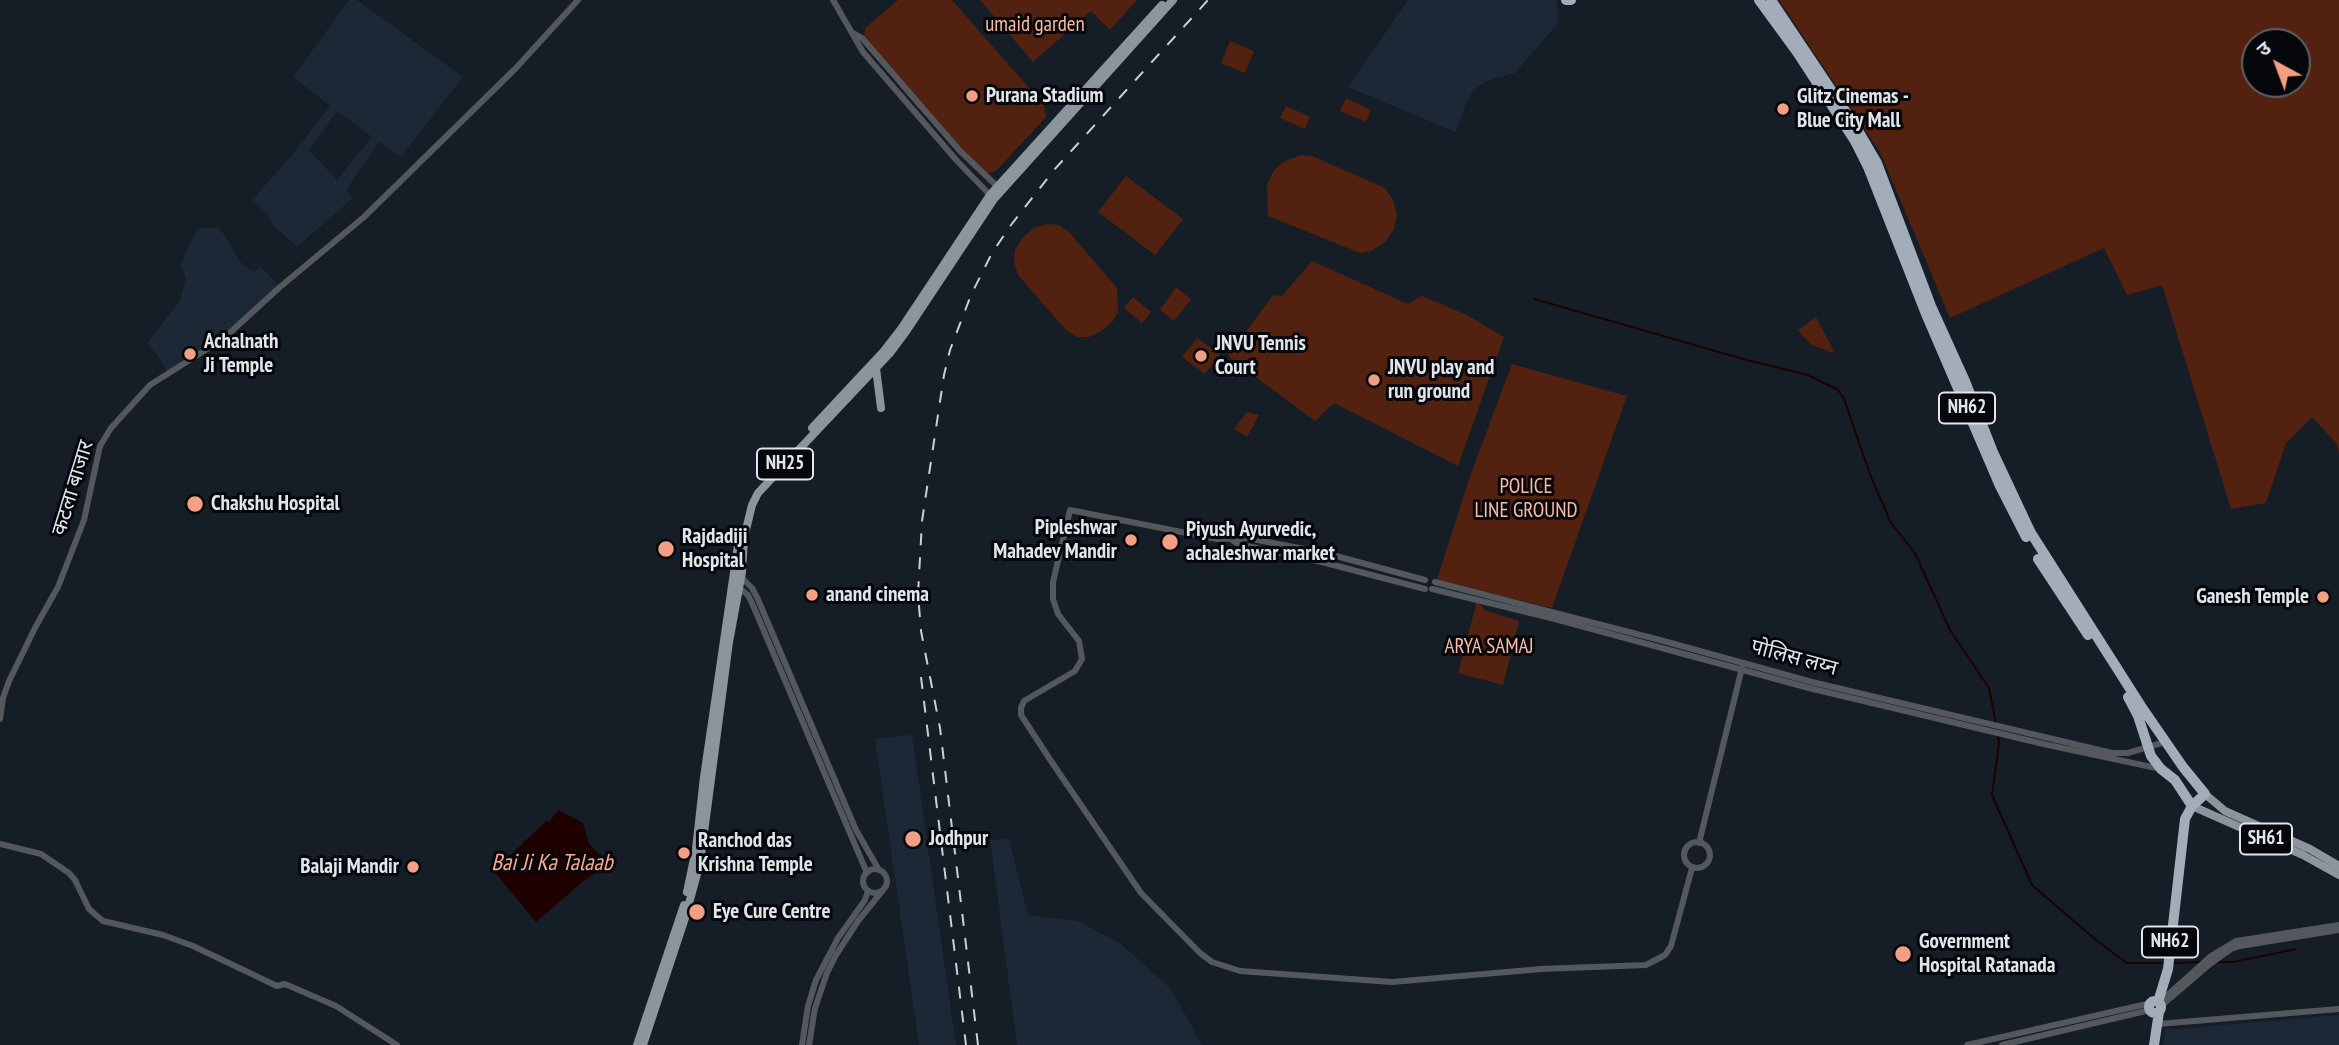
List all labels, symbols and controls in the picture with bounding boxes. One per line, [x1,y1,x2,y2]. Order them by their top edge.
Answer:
park label: umaid garden [985,12,1085,38]
north arrow [2241,28,2311,98]
text: उ [2251,36,2276,61]
place label: Purana Stadium [986,83,1103,109]
place label: Glitz Cinemas - Blue City Mall [1797,84,1909,134]
marker: Purana Stadium [964,88,980,104]
marker: Glitz Cinemas - Blue City Mall [1775,101,1791,117]
place label: Achalnath Ji Temple [204,329,278,379]
place label: JNVU Tennis Court [1215,331,1306,381]
marker: Achalnath Ji Temple [182,346,198,362]
marker: JNVU Tennis Court [1193,348,1209,364]
place label: JNVU play and run ground [1388,355,1494,405]
marker: JNVU play and run ground [1366,372,1382,388]
road number: NH62 [1939,392,1995,424]
street label: कटला बाजार [47,438,99,538]
road number: NH25 [757,449,813,480]
park label: POLICE LINE GROUND [1475,474,1577,524]
place label: Chakshu Hospital [211,491,340,517]
marker: Chakshu Hospital [185,494,205,514]
place label: Pipleshwar Mahadev Mandir [993,515,1117,565]
place label: Piyush Ayurvedic, achaleshwar market [1186,517,1335,567]
place label: Rajdadiji Hospital [682,524,747,574]
marker: Pipleshwar Mahadev Mandir [1123,532,1139,548]
marker: Piyush Ayurvedic, achaleshwar market [1160,532,1180,552]
marker: Rajdadiji Hospital [656,539,676,559]
place label: anand cinema [826,582,929,608]
place label: Ganesh Temple [2196,584,2309,610]
marker: anand cinema [804,587,820,603]
marker: Ganesh Temple [2315,589,2331,605]
park label: ARYA SAMAJ [1444,634,1534,660]
street label: पोलिस लय्न [1748,634,1840,682]
road number: SH61 [2240,824,2292,854]
place label: Jodhpur [929,826,988,852]
place label: Ranchod das Krishna Temple [698,828,813,878]
marker: Jodhpur [903,829,923,849]
marker: Ranchod das Krishna Temple [676,845,692,861]
water label: Bai Ji Ka Talaab [491,849,613,877]
place label: Balaji Mandir [300,854,399,880]
marker: Balaji Mandir [405,859,421,875]
place label: Eye Cure Centre [713,899,830,925]
marker: Eye Cure Centre [687,902,707,922]
road number: NH62 [2142,926,2198,958]
place label: Government Hospital Ratanada [1919,929,2055,979]
marker: Government Hospital Ratanada [1893,944,1913,964]

